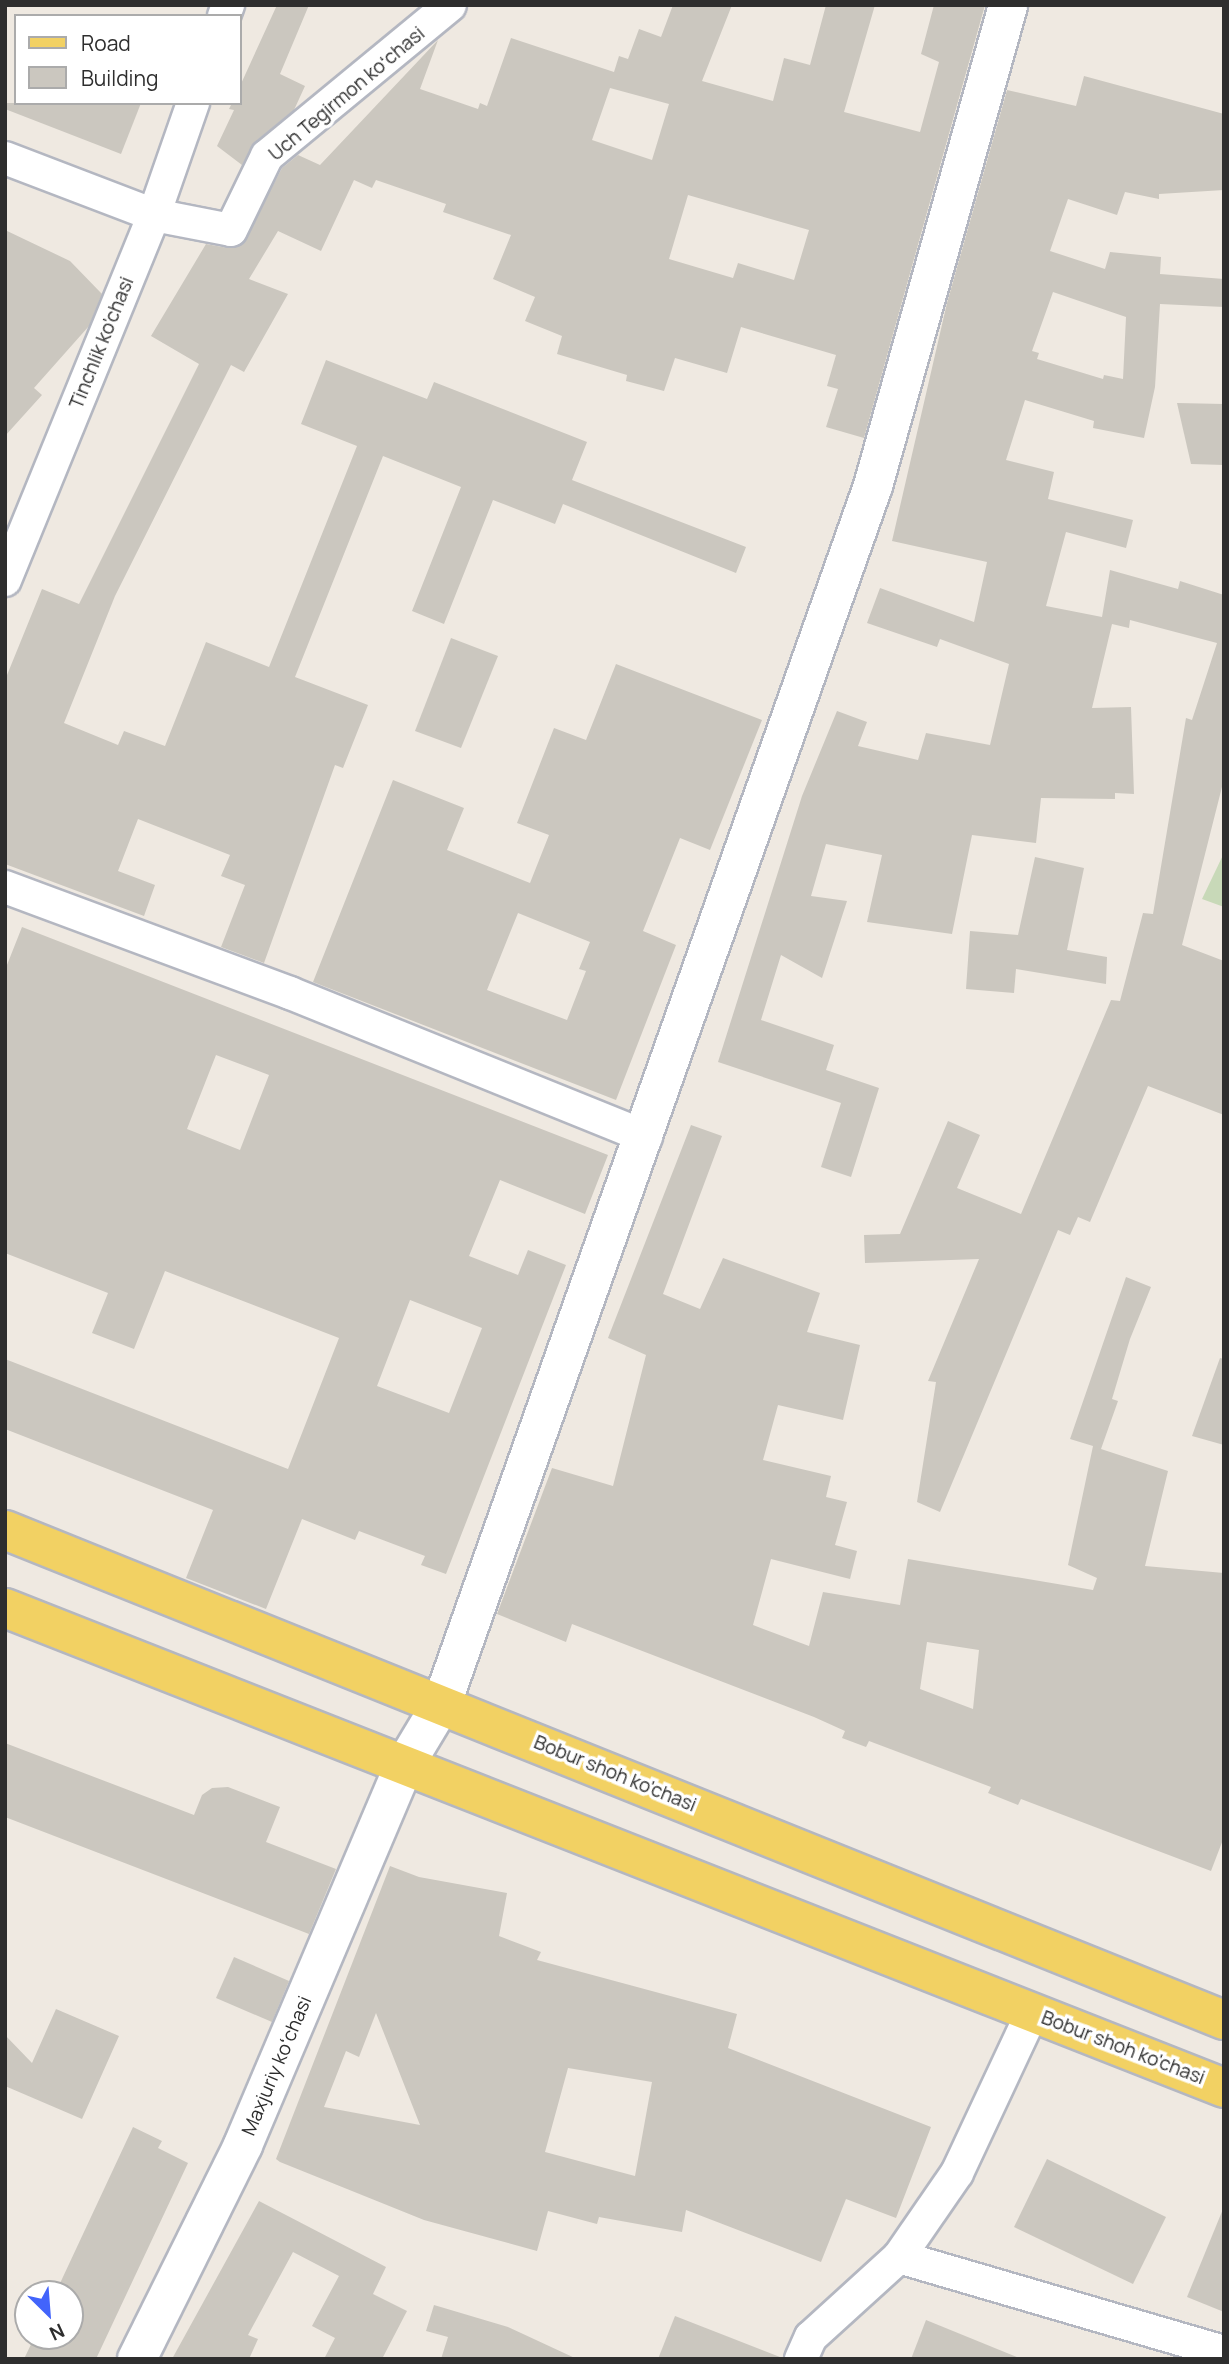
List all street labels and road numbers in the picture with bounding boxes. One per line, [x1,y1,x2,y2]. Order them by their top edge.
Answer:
street label: Uch Tegirmon koʻchasi [265,22,429,166]
street label: Tinchlik ko'chasi [65,274,139,412]
street label: Bobur shoh ko'chasi [531,1731,699,1817]
street label: Maxjuriy koʻchasi [237,1993,317,2139]
street label: Bobur shoh ko'chasi [1038,2006,1208,2090]

